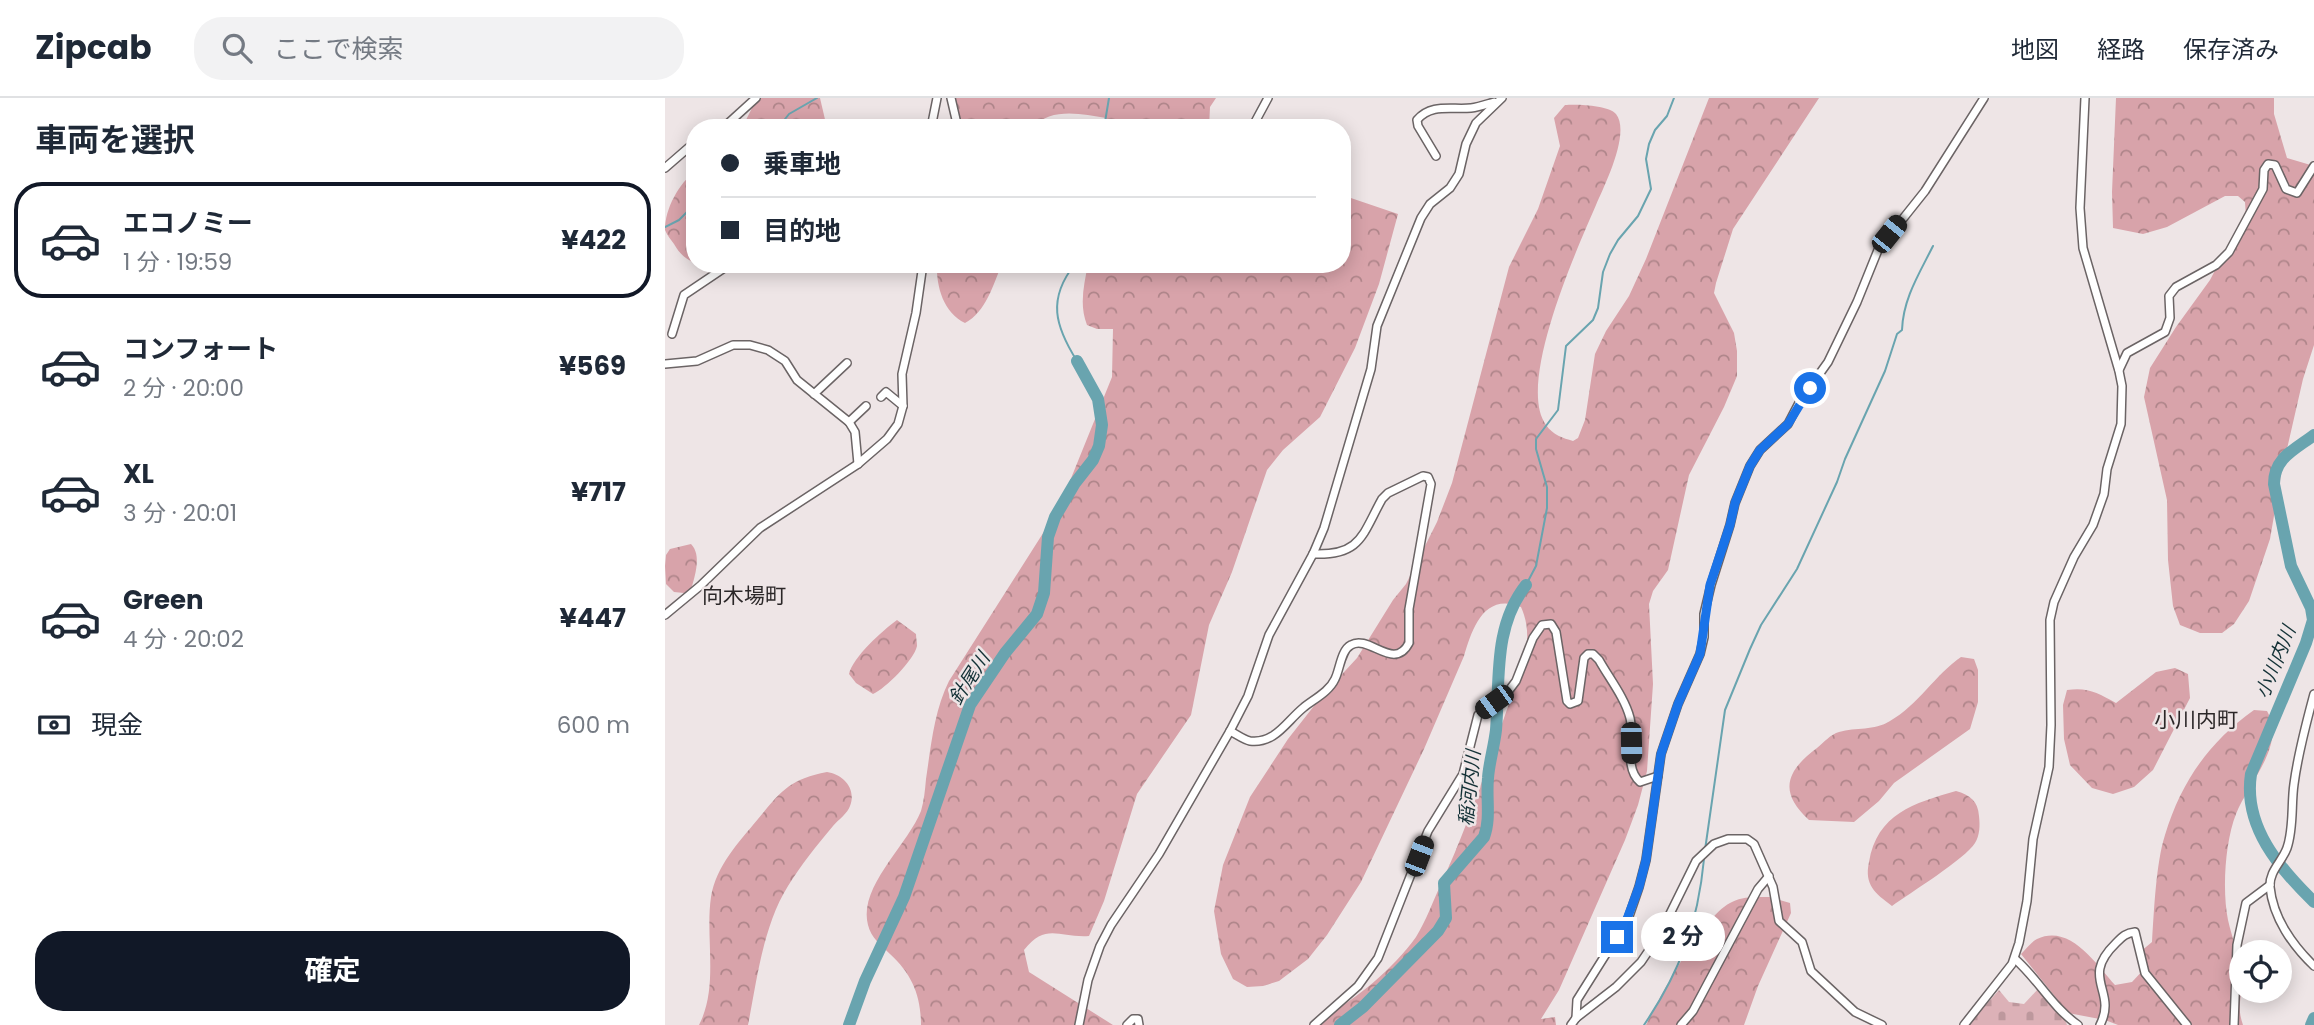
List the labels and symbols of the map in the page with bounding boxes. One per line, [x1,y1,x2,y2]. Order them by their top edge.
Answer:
car [1868,211,1911,257]
route start [1794,372,1826,404]
district label: 向木場町 [702,581,786,610]
water label: 小川内川 [2249,620,2303,702]
water label: 針尾川 [943,645,997,710]
car [1471,681,1518,723]
district label: 小川内町 [2154,705,2238,734]
car [1621,722,1642,764]
water label: 稲河内川 [1452,747,1487,827]
car [1402,833,1437,879]
callout: 2 分 [1641,912,1725,962]
route end [1601,921,1633,953]

